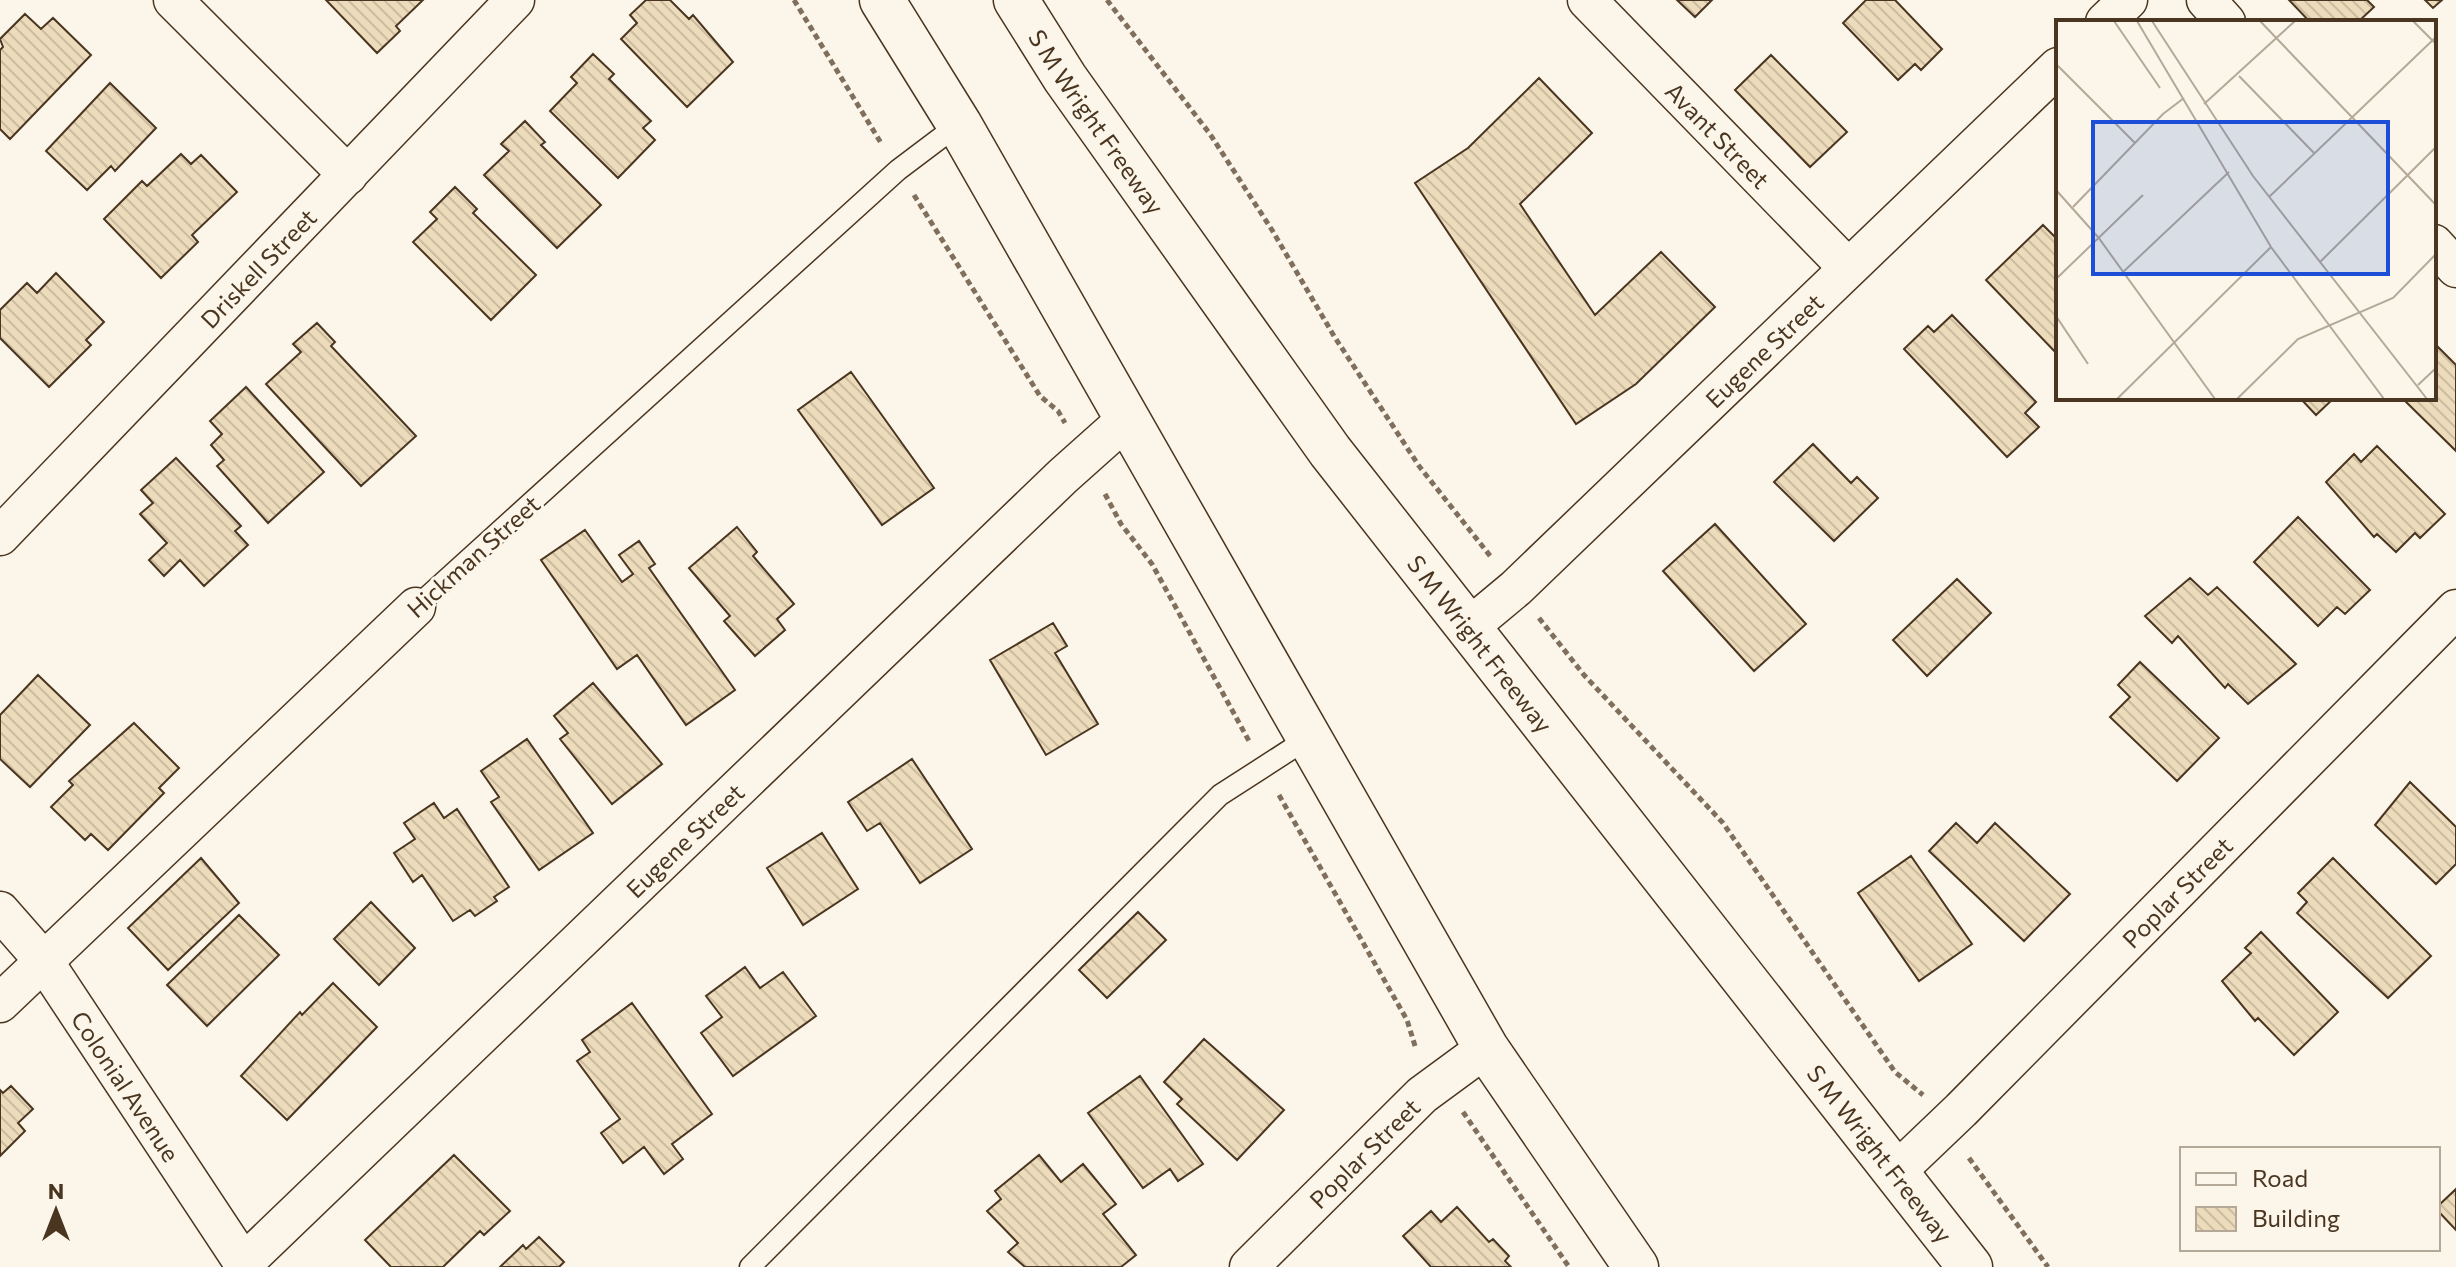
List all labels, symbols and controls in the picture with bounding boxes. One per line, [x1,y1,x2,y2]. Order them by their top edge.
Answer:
inset map [2056,20,2436,400]
street label: S M Wright Freeway [1023,24,1171,219]
street label: Avant Street [1660,76,1776,194]
street label: Driskell Street [194,202,322,333]
street label: Eugene Street [1699,287,1829,413]
street label: Hickman Street [401,489,546,623]
street label: S M Wright Freeway [1402,549,1559,738]
street label: Eugene Street [619,777,749,903]
street label: Poplar Street [2116,830,2238,953]
street label: Colonial Avenue [66,1005,186,1167]
street label: S M Wright Freeway [1802,1058,1959,1248]
street label: Poplar Street [1303,1092,1425,1214]
legend [2180,1147,2440,1251]
text: Road [2252,1163,2308,1192]
north arrow [16,1171,96,1251]
text: N [48,1177,64,1204]
text: Building [2252,1203,2340,1232]

